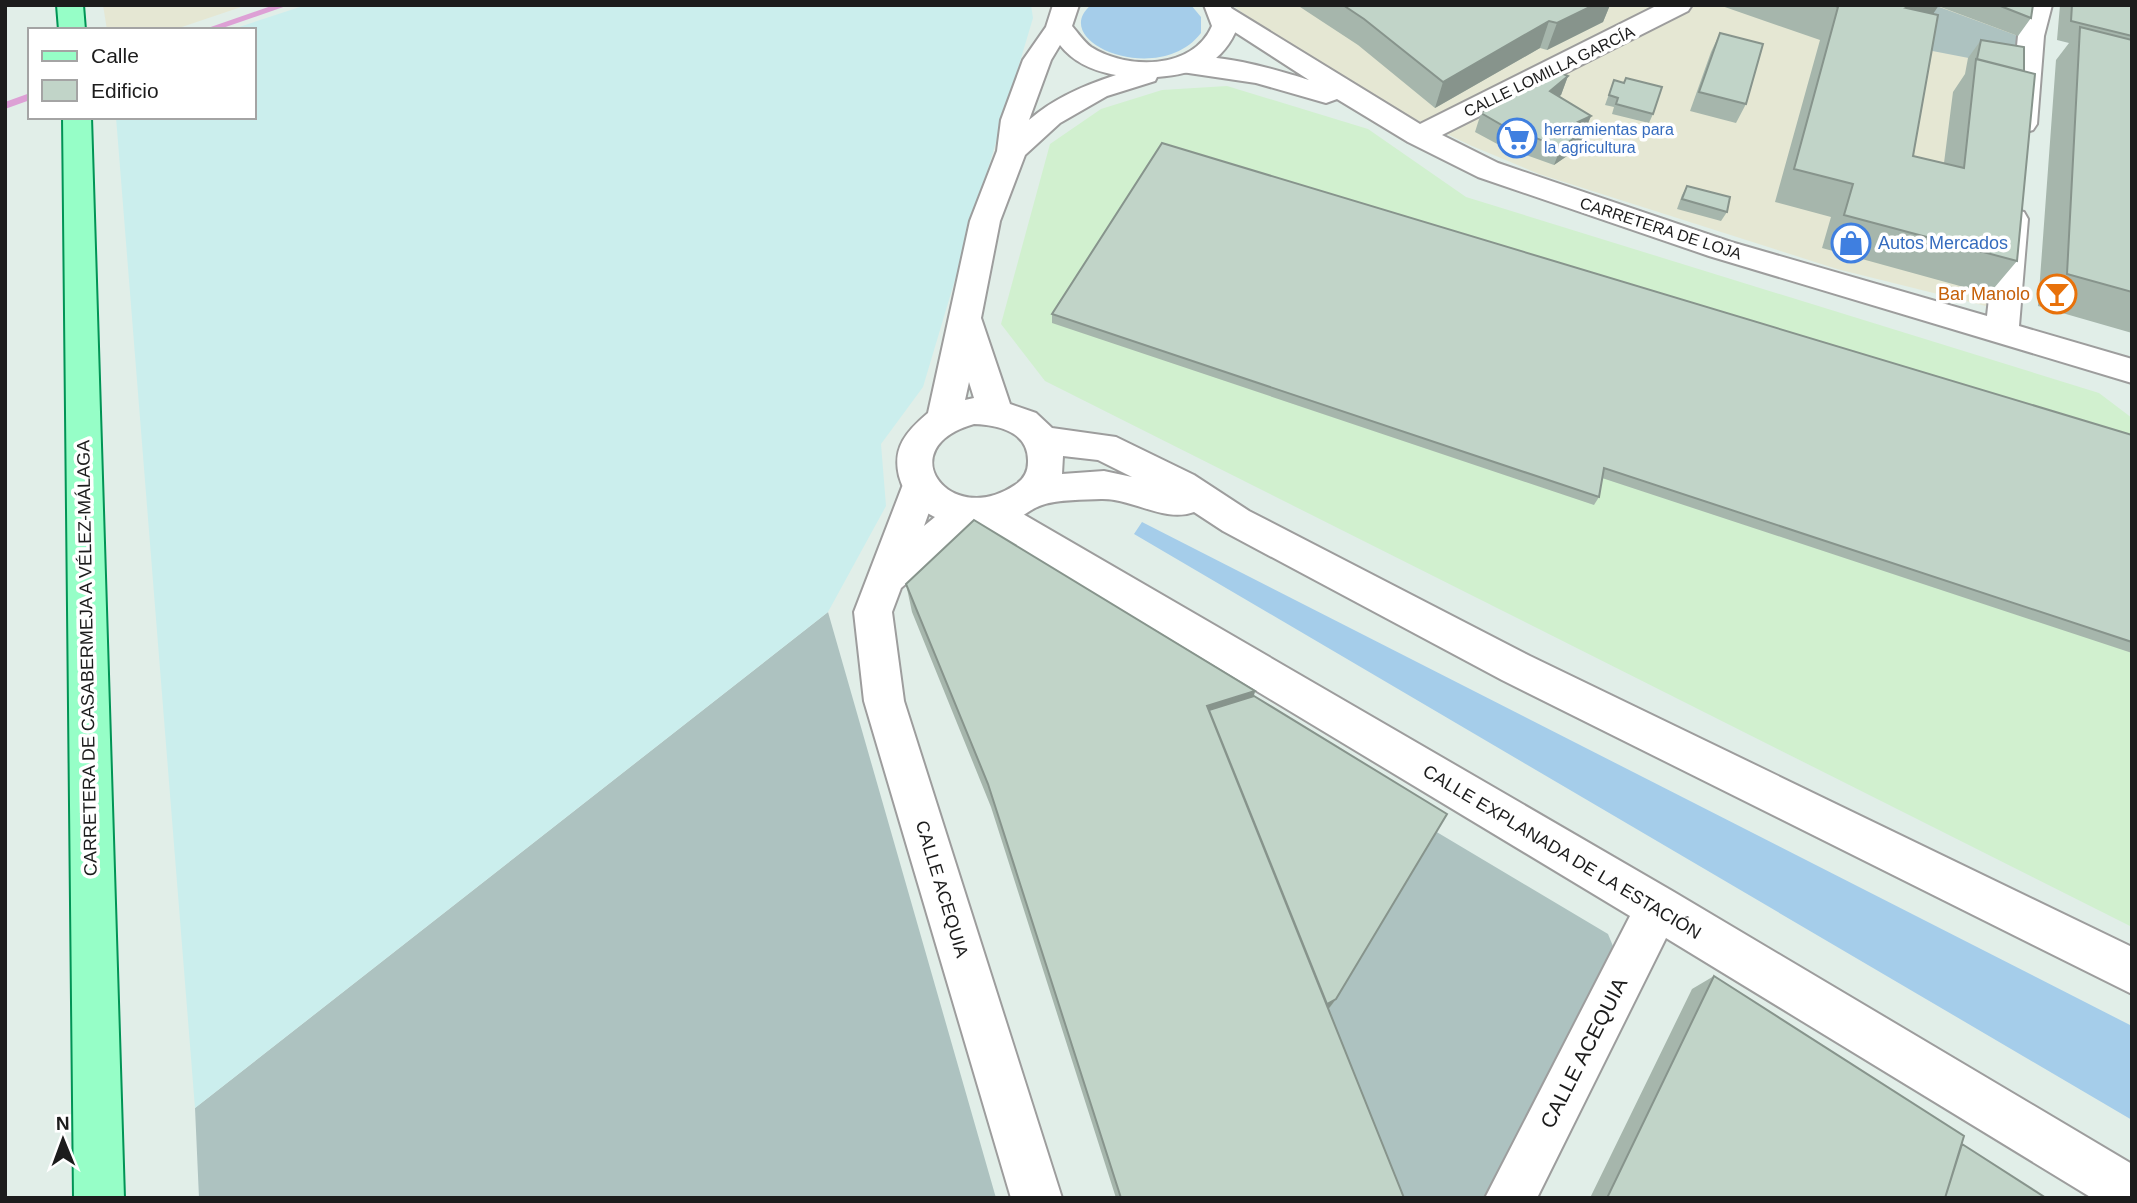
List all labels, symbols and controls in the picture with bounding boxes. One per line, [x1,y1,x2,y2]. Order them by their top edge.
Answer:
street label: CALLE LOMILLA GARCÍA [1461,22,1638,120]
legend [28,28,256,119]
text: Calle [91,44,139,67]
text: Edificio [91,79,159,102]
supermarket icon: herramientas para la agricultura [1496,117,1538,159]
place label: herramientas para la agricultura [1544,121,1674,156]
street label: CARRETERA DE LOJA [1578,194,1744,263]
shop icon: Autos Mercados [1830,222,1872,264]
place label: Autos Mercados [1878,233,2008,253]
bar icon: Bar Manolo [2036,273,2078,315]
place label: Bar Manolo [1938,284,2030,304]
street label: CARRETERA DE CASABERMEJA A VÉLEZ-MÁLAGA [73,440,101,876]
street label: CALLE EXPLANADA DE LA ESTACIÓN [1419,760,1705,943]
street label: CALLE ACEQUIA [912,818,972,960]
street label: CALLE ACEQUIA [1536,974,1631,1132]
north arrow [28,1105,98,1175]
text: N [56,1113,70,1134]

